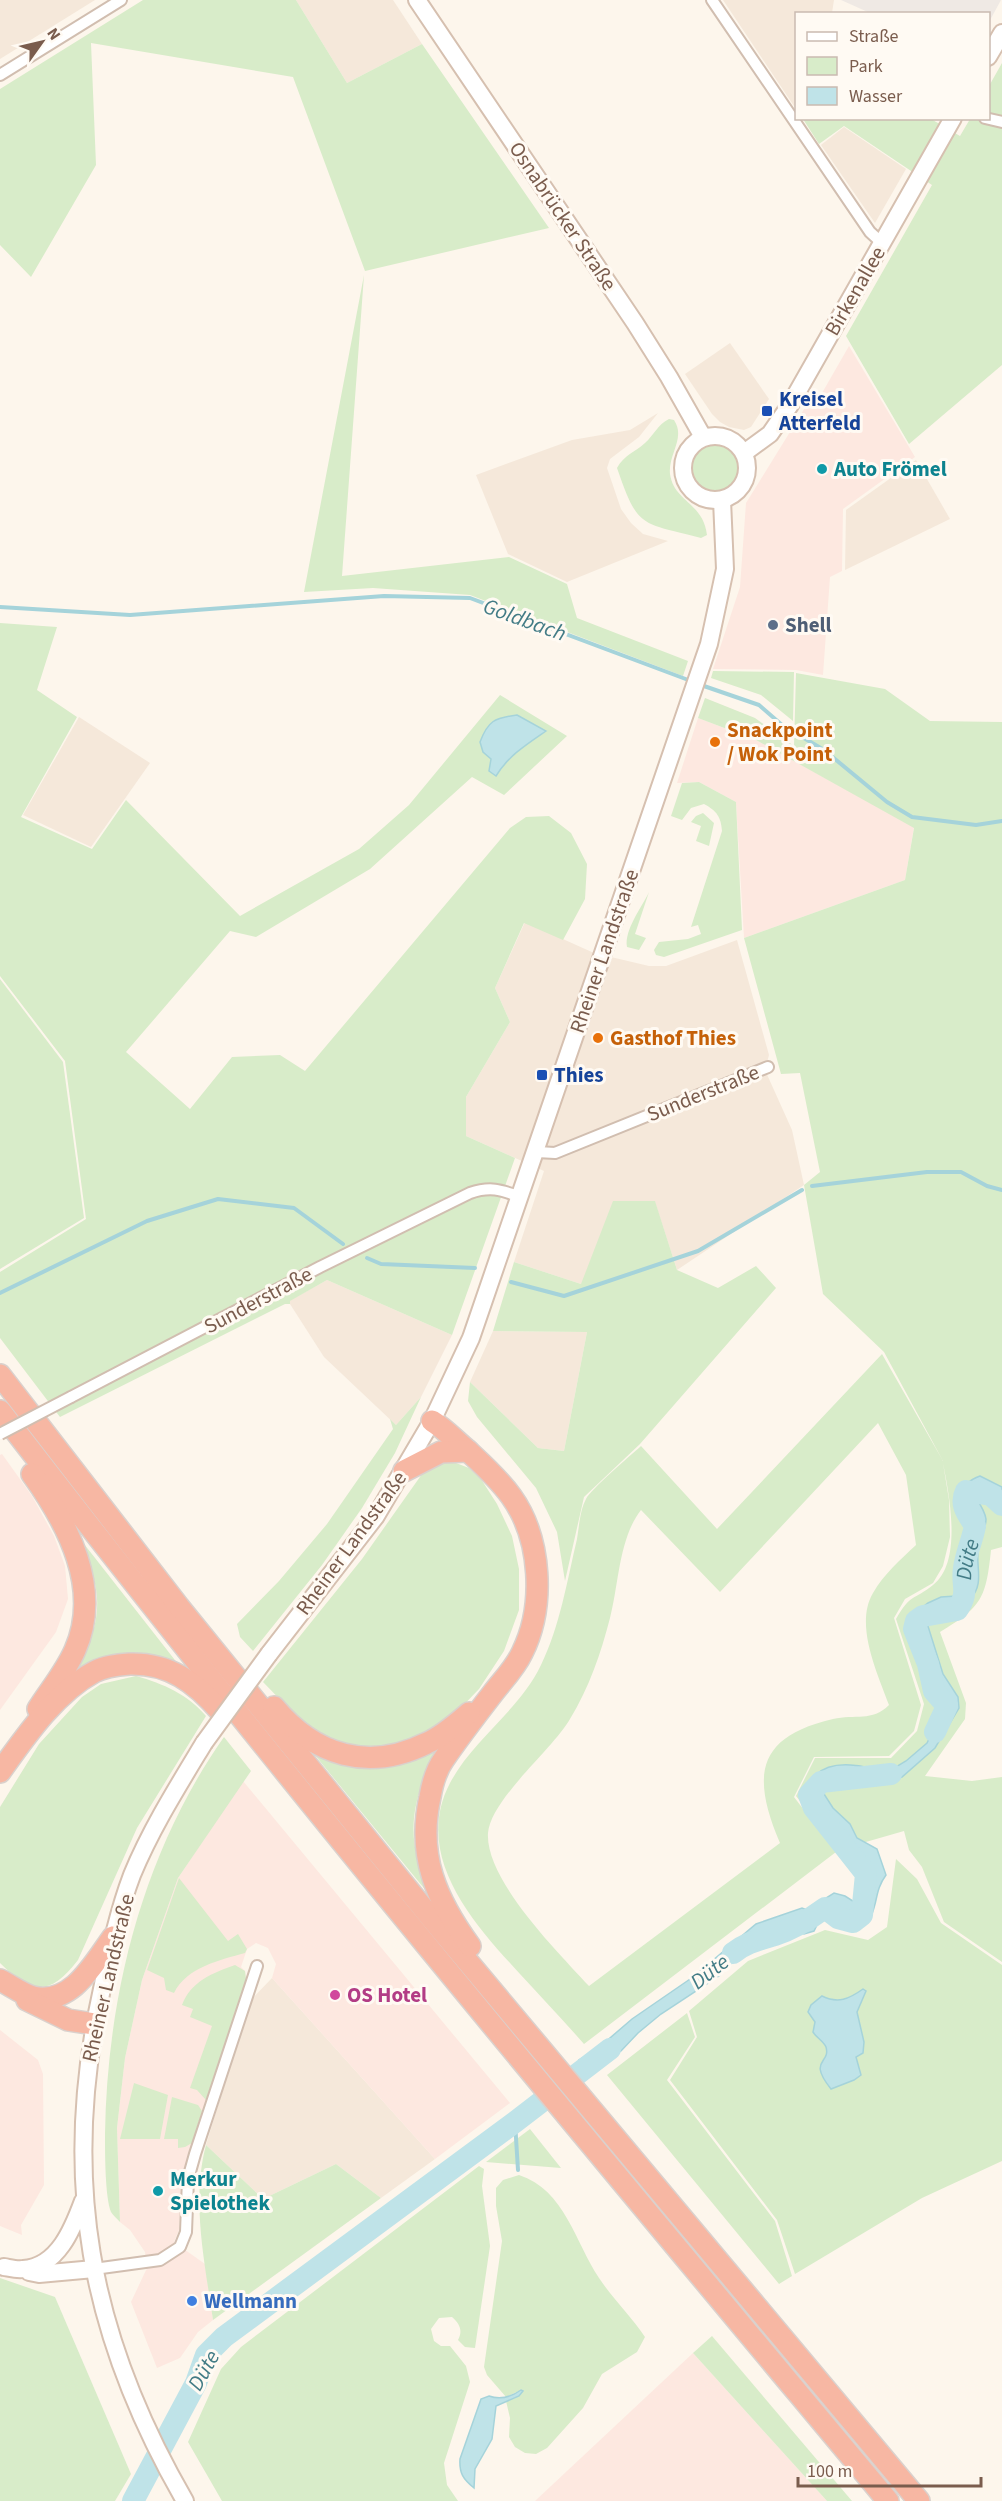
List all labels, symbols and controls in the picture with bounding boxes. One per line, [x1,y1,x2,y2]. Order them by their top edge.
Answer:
north arrow [12,12,72,72]
legend [795,12,990,120]
text: N [42,24,66,45]
text: Straße [849,24,899,49]
text: Park [849,54,883,79]
text: Wasser [849,84,903,109]
street label: Osnabrücker Straße [502,135,624,297]
street label: Birkenallee [817,241,893,341]
place label: Kreisel Atterfeld [778,384,861,438]
marker: Kreisel Atterfeld [760,404,774,418]
place label: Auto Frömel [833,454,947,484]
marker: Auto Frömel [815,462,829,476]
water label: Goldbach [479,590,571,650]
place label: Shell [785,610,832,640]
marker: Shell [766,618,780,632]
place label: Snackpoint / Wok Point [727,715,833,769]
marker: Snackpoint / Wok Point [708,735,722,749]
street label: Rheiner Landstraße [562,865,646,1037]
place label: Gasthof Thies [610,1023,736,1053]
marker: Gasthof Thies [591,1031,605,1045]
street label: Sunderstraße [642,1057,764,1129]
place label: Thies [554,1060,604,1090]
marker: Thies [535,1068,549,1082]
street label: Sunderstraße [199,1259,317,1341]
street label: Rheiner Landstraße [288,1465,414,1621]
water label: Düte [948,1535,988,1581]
street label: Rheiner Landstraße [74,1891,142,2065]
water label: Düte [683,1946,736,1997]
place label: OS Hotel [347,1980,427,2010]
marker: OS Hotel [328,1988,342,2002]
place label: Merkur Spielothek [170,2164,270,2218]
marker: Merkur Spielothek [151,2184,165,2198]
place label: Wellmann [204,2286,297,2316]
marker: Wellmann [185,2294,199,2308]
water label: Düte [180,2344,228,2397]
scale bar [798,2450,981,2488]
text: 100 m [807,2459,852,2484]

